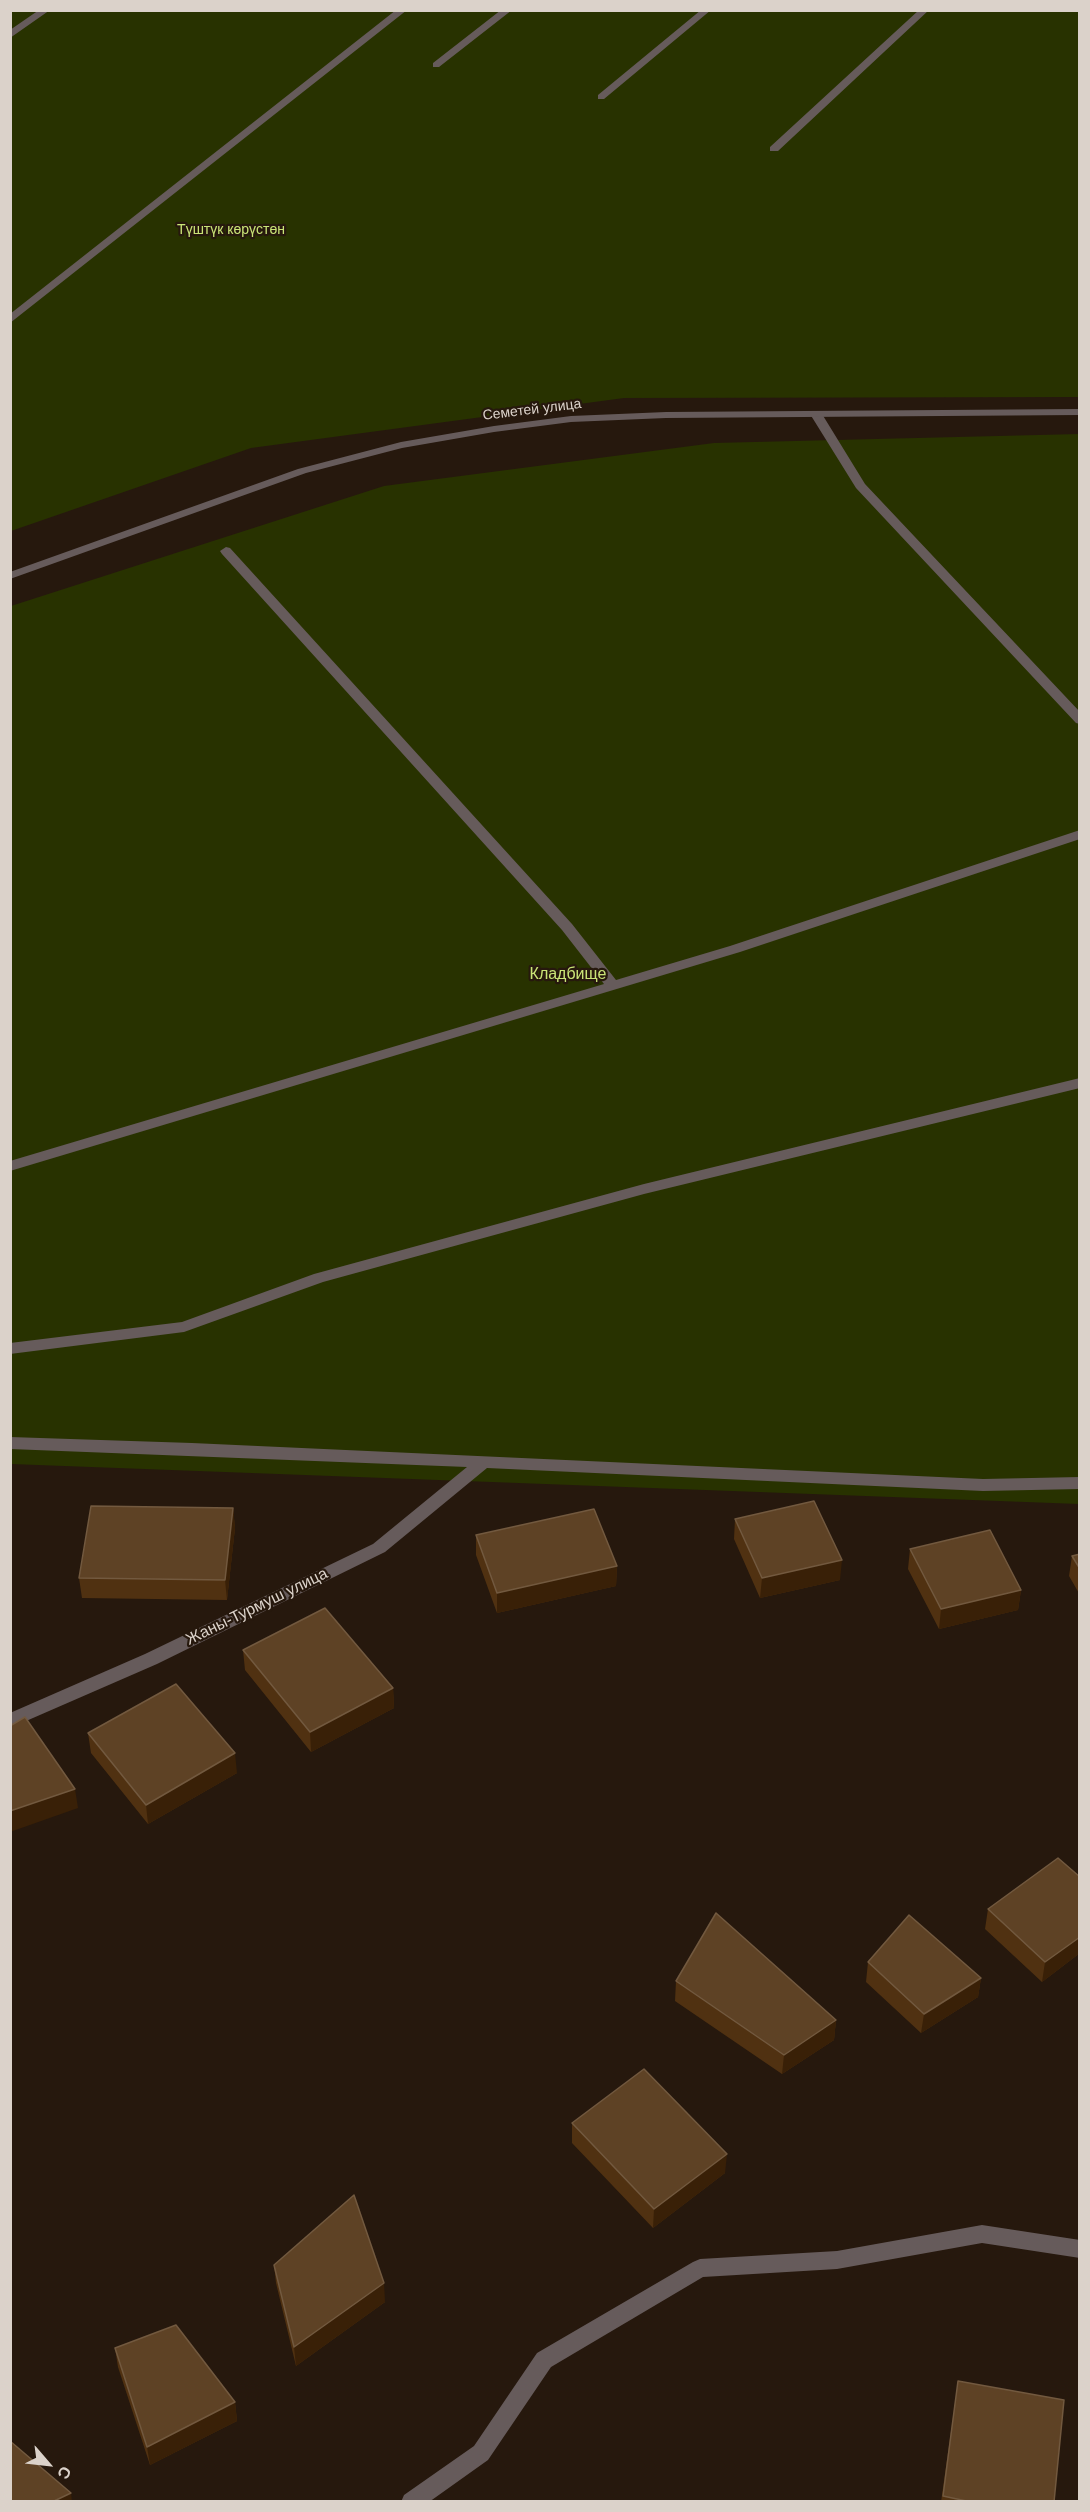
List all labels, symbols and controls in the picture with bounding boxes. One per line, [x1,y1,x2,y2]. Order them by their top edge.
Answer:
park label: Түштүк көрүстөн [177,222,285,238]
street label: Семетей улица [482,396,582,424]
park label: Кладбище [530,965,606,985]
street label: Жаны-Турмуш улица [183,1564,331,1650]
north arrow [18,2434,78,2494]
text: С [54,2464,75,2482]

